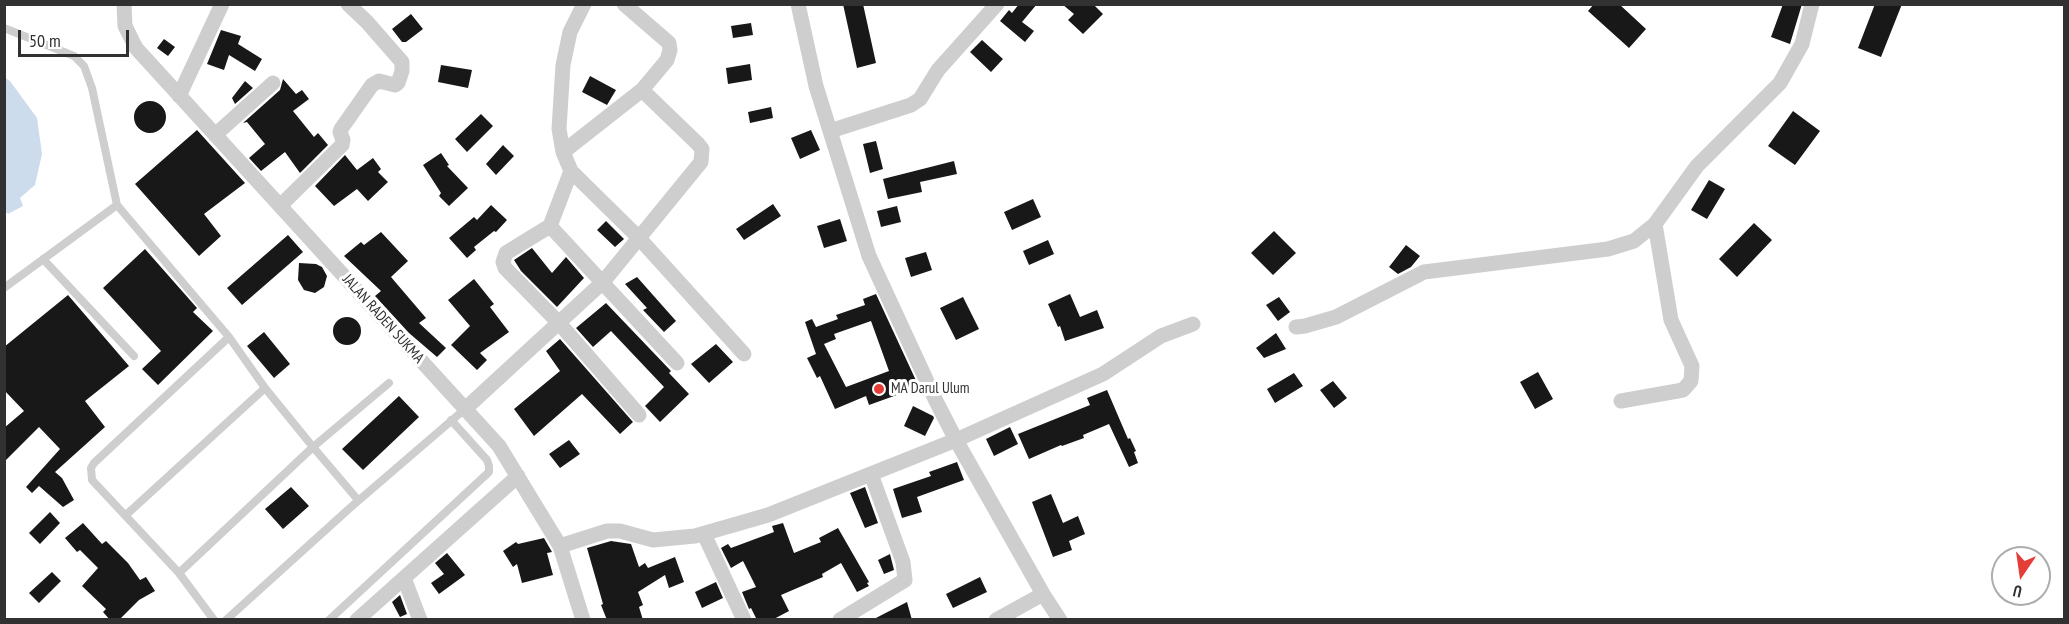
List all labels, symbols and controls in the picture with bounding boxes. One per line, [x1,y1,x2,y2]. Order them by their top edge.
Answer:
scale bar [21,18,132,56]
text: 50 m [29,29,61,52]
street label: JALAN RADEN SUKMA [338,271,428,367]
place label: MA Darul Ulum [891,380,970,398]
marker: MA Darul Ulum [872,382,886,396]
north arrow [1991,546,2051,606]
text: U [2011,581,2024,602]

